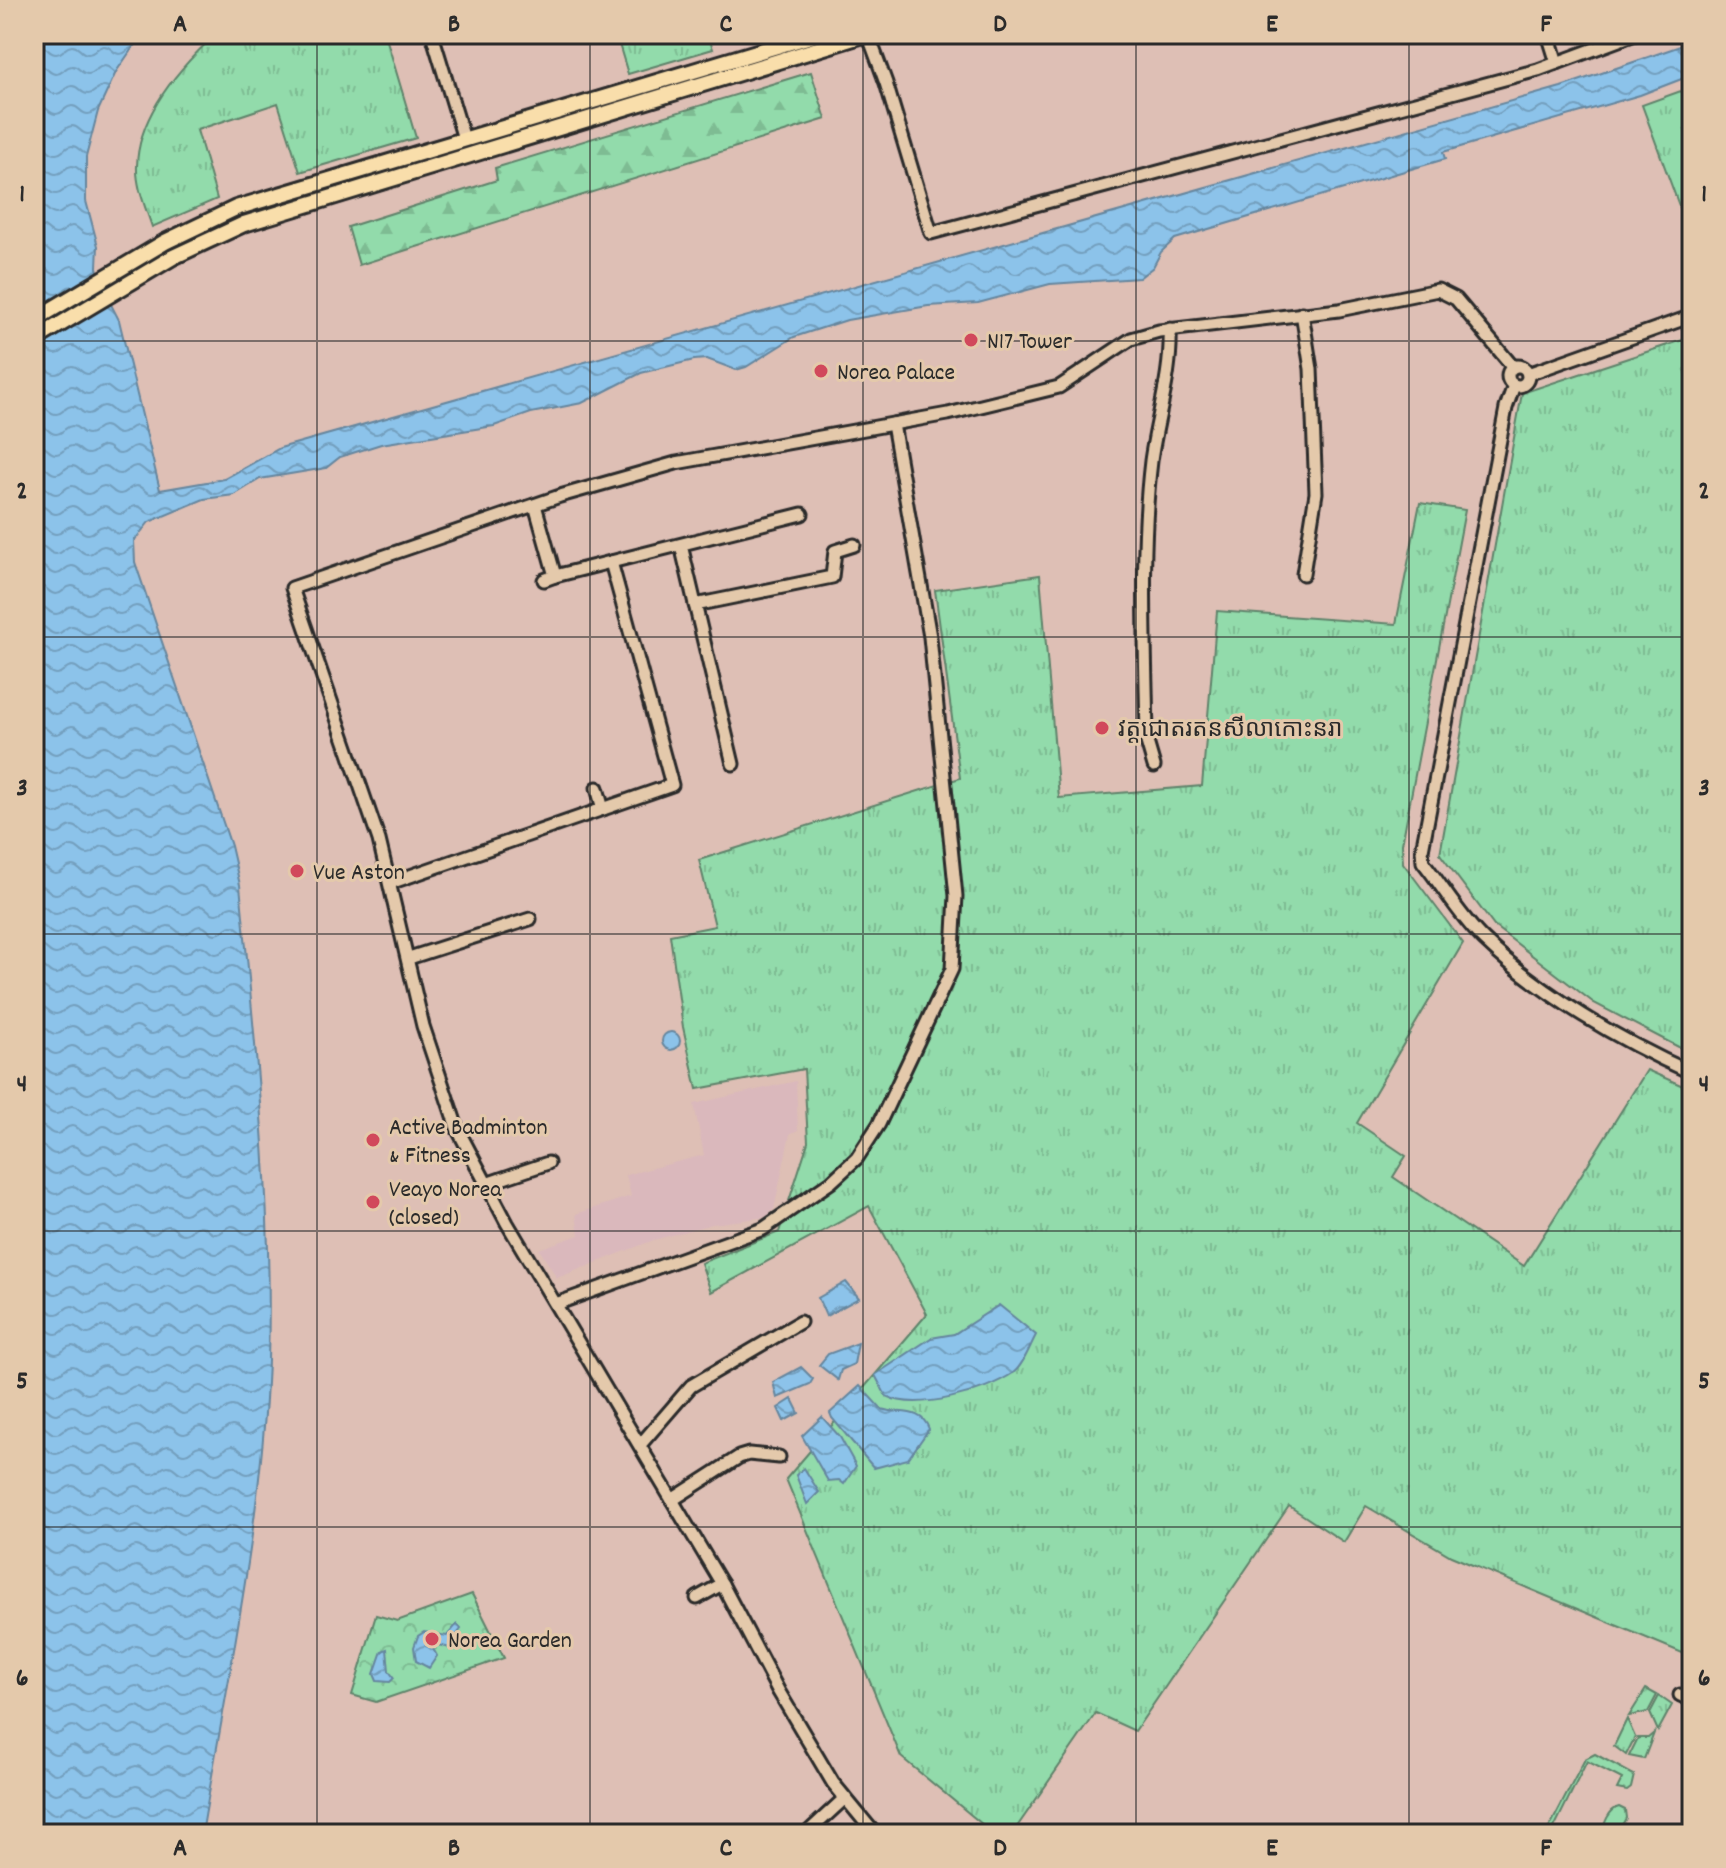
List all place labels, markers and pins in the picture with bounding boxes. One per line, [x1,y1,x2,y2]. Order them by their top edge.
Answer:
place label: N17 Tower [987,326,1072,360]
marker: N17 Tower [962,331,980,349]
place label: Norea Palace [837,357,955,391]
marker: Norea Palace [812,362,830,380]
place label: វត្តជោតរតនសីលាកោះនរា [1118,714,1343,748]
marker: វត្តជោតរតនសីលាកោះនរា [1093,719,1111,737]
place label: Vue Aston [313,857,405,891]
marker: Vue Aston [288,862,306,880]
place label: Active Badminton & Fitness [389,1112,548,1174]
marker: Active Badminton & Fitness [364,1131,382,1149]
place label: Veayo Norea (closed) [389,1174,502,1236]
marker: Veayo Norea (closed) [364,1193,382,1211]
place label: Norea Garden [448,1625,572,1659]
marker: Norea Garden [423,1630,441,1648]

